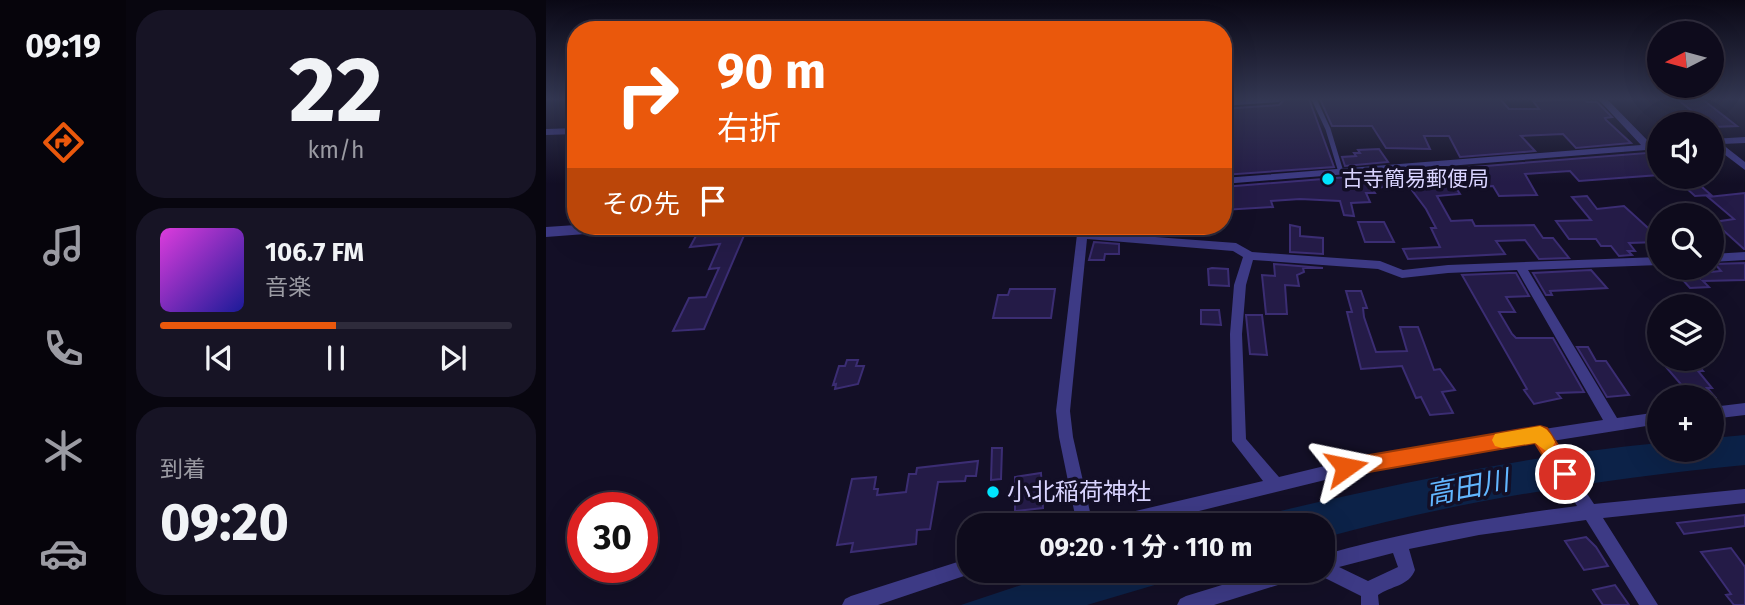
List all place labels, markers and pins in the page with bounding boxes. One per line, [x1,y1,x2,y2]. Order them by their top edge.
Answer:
place label: 古寺簡易郵便局 [1342,166,1489,192]
marker: 古寺簡易郵便局 [1320,171,1336,187]
pin [1535,444,1595,504]
place label: 小北稲荷神社 [1007,478,1151,506]
marker: 小北稲荷神社 [985,484,1001,500]

